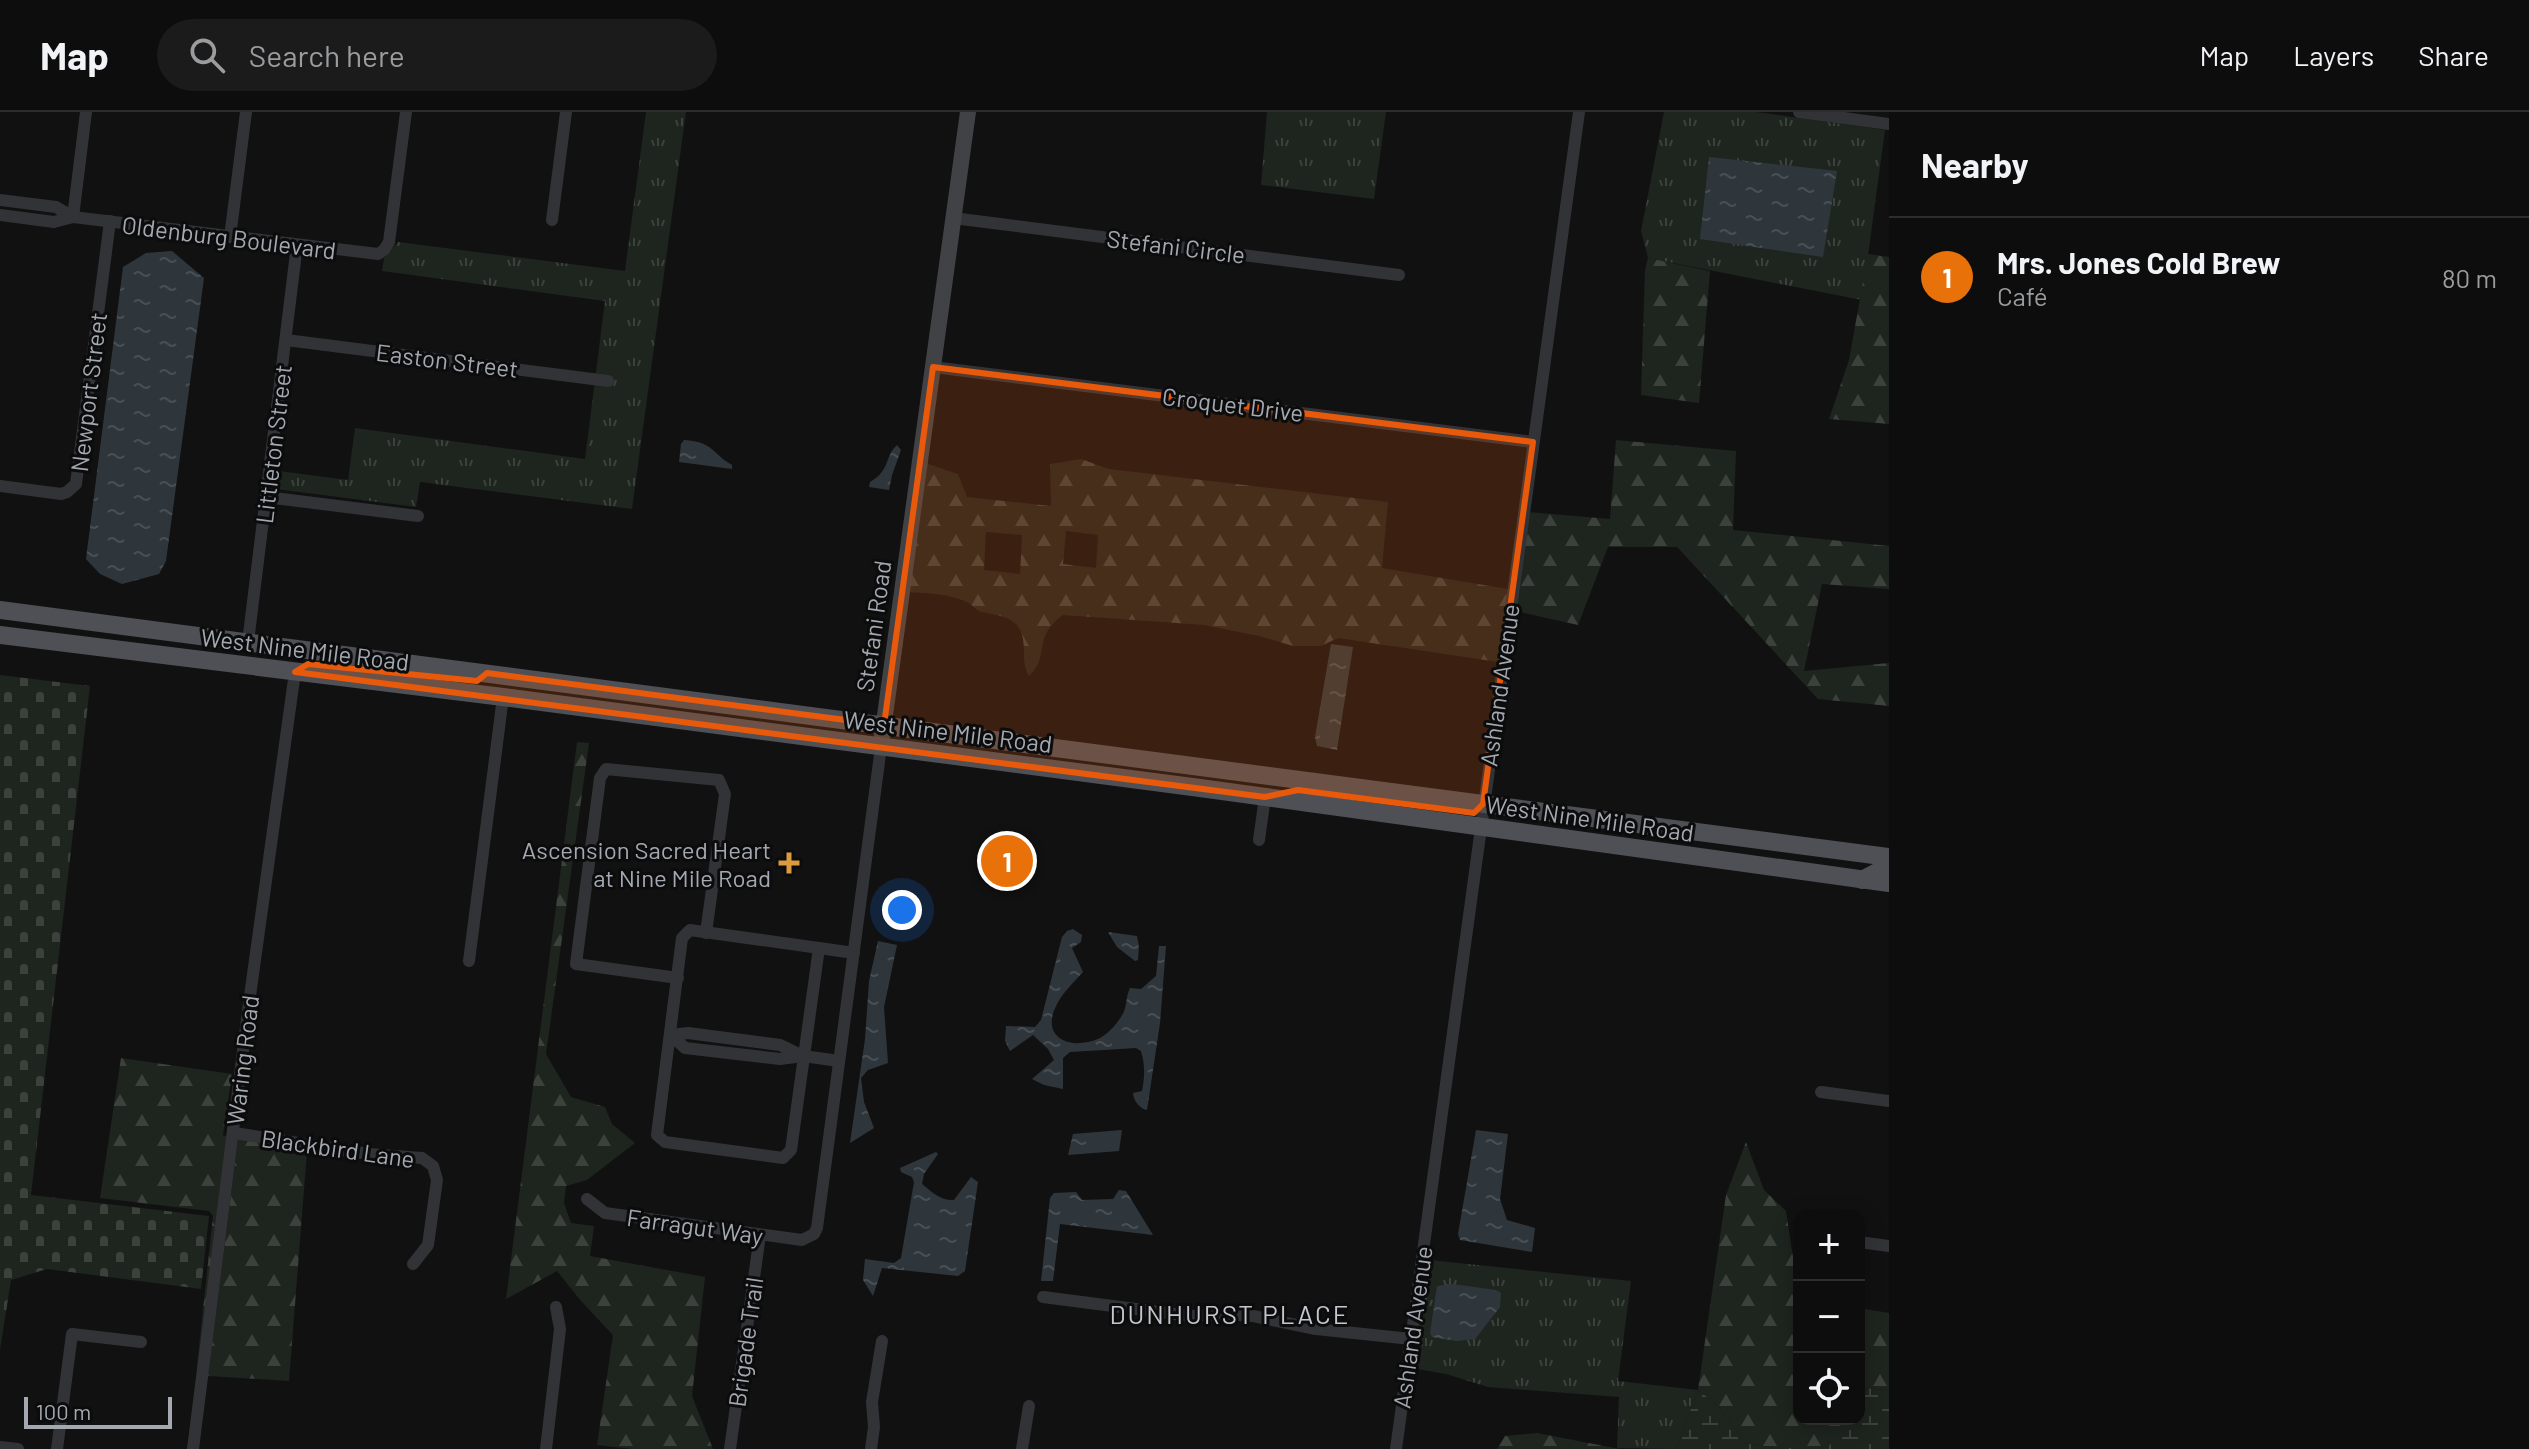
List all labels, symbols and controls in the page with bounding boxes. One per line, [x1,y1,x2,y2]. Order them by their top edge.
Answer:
search box [157,19,717,91]
text: Map [40,32,109,78]
icon: search [185,33,229,77]
text: Search here [249,37,405,73]
text: Map [2199,38,2249,72]
text: Layers [2293,38,2374,72]
text: Share [2418,38,2489,72]
text: Nearby [1921,144,2029,185]
street label: Oldenburg Boulevard [120,209,338,265]
street label: Stefani Circle [1105,223,1247,269]
text: Mrs. Jones Cold Brew [1997,244,2281,280]
text: 1 [1942,262,1952,293]
text: 80 m [2442,262,2497,293]
text: Café [1997,280,2048,311]
street label: Newport Street [64,311,112,473]
street label: Easton Street [374,337,520,383]
street label: Littleton Street [249,363,297,525]
street label: Croquet Drive [1161,381,1305,427]
street label: Stefani Road [849,558,897,694]
street label: Ashland Avenue [1473,602,1525,768]
street label: West Nine Mile Road [199,622,411,676]
street label: West Nine Mile Road [842,704,1054,758]
street label: West Nine Mile Road [1484,789,1696,847]
pin: 1 [981,831,1033,891]
place label: Ascension Sacred Heart at Nine Mile Road [522,835,771,892]
marker: Ascension Sacred Heart at Nine Mile Road [778,852,800,874]
your location [882,890,922,930]
street label: Waring Road [220,993,264,1127]
street label: Blackbird Lane [259,1123,417,1173]
street label: Farragut Way [625,1202,765,1250]
map controls [1793,1209,1865,1425]
button: + [1793,1209,1865,1281]
street label: Ashland Avenue [1386,1244,1438,1410]
street label: Brigade Trail [722,1275,768,1409]
button: − [1793,1281,1865,1353]
district label: DUNHURST PLACE [1109,1298,1351,1329]
button: locate [1793,1353,1865,1425]
scale bar [24,1393,172,1429]
text: 100 m [36,1398,91,1424]

